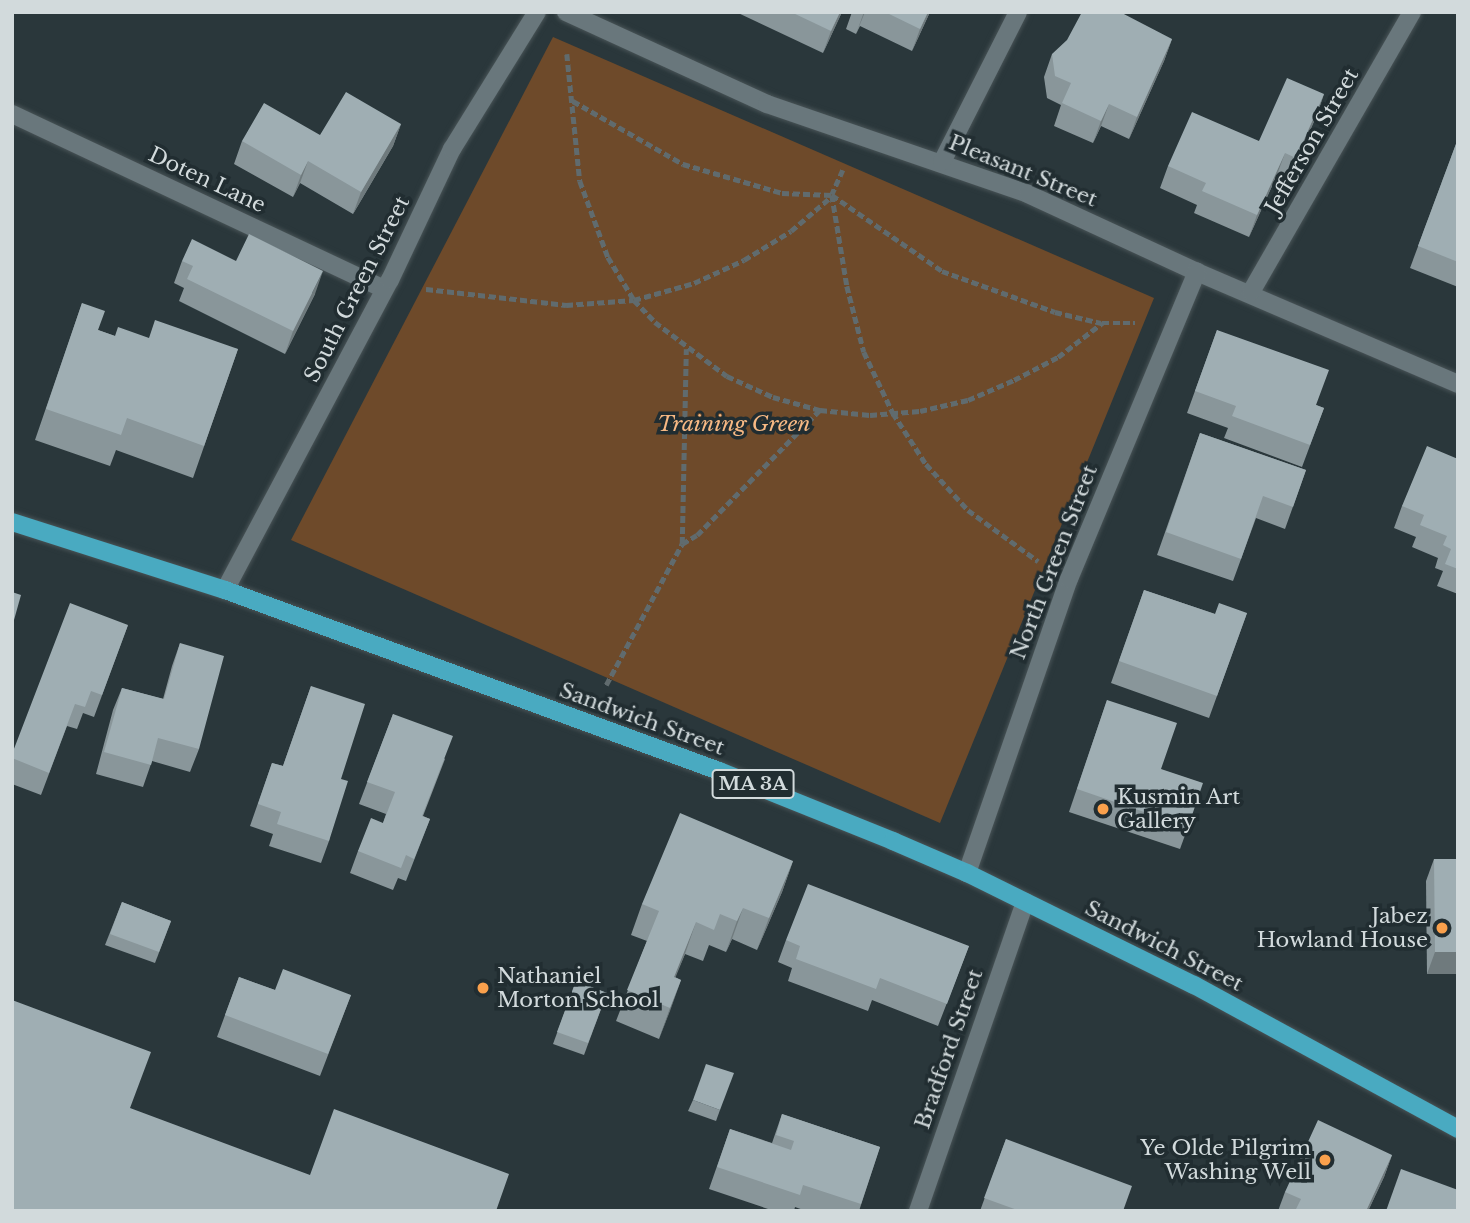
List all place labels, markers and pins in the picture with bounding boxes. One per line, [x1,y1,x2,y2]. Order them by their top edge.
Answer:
place label: Kusmin Art Gallery [1117,784,1241,834]
marker: Kusmin Art Gallery [1095,801,1111,817]
place label: Jabez Howland House [1257,903,1428,953]
marker: Jabez Howland House [1434,920,1450,936]
place label: Nathaniel Morton School [497,963,659,1013]
marker: Nathaniel Morton School [475,980,491,996]
place label: Ye Olde Pilgrim Washing Well [1140,1135,1311,1185]
marker: Ye Olde Pilgrim Washing Well [1317,1152,1333,1168]

